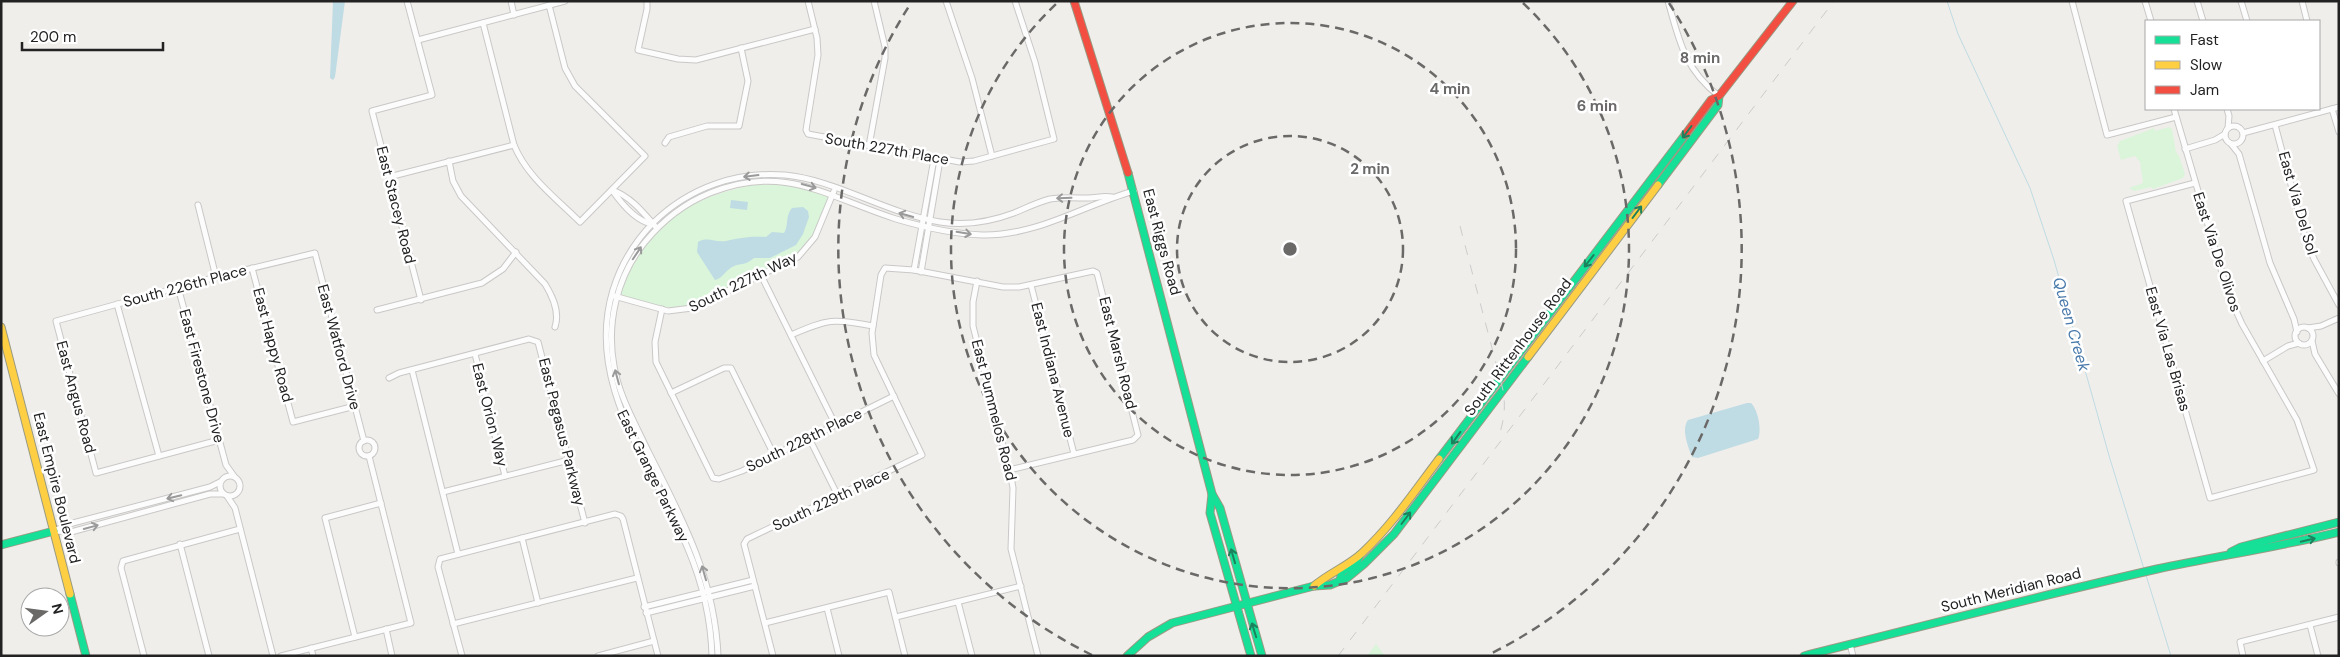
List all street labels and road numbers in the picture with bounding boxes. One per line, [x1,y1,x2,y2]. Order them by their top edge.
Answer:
street label: South 227th Place [823,128,951,170]
street label: East Stacey Road [372,144,420,266]
street label: East Via Del Sol [2274,149,2322,257]
street label: East Riggs Road [1138,187,1186,297]
street label: East Via De Olivos [2188,190,2246,314]
street label: South 227th Way [685,247,801,317]
street label: South 226th Place [121,260,249,312]
street label: South Rittenhouse Road [1460,274,1576,420]
street label: East Watford Drive [313,282,365,412]
street label: East Via Las Brisas [2141,284,2195,414]
street label: East Happy Road [248,286,298,404]
street label: East Marsh Road [1094,295,1142,411]
street label: East Indiana Avenue [1027,300,1079,440]
street label: East Firestone Drive [175,307,229,445]
street label: East Pummelos Road [967,337,1021,483]
street label: East Angus Road [51,339,101,455]
street label: East Pegasus Parkway [534,356,590,509]
street label: East Orion Way [467,361,513,469]
street label: South 228th Place [743,403,865,477]
street label: East Grange Parkway [612,406,694,546]
street label: East Empire Boulevard [29,410,85,566]
street label: South 229th Place [769,464,893,536]
street label: South Meridian Road [1939,563,2083,617]

